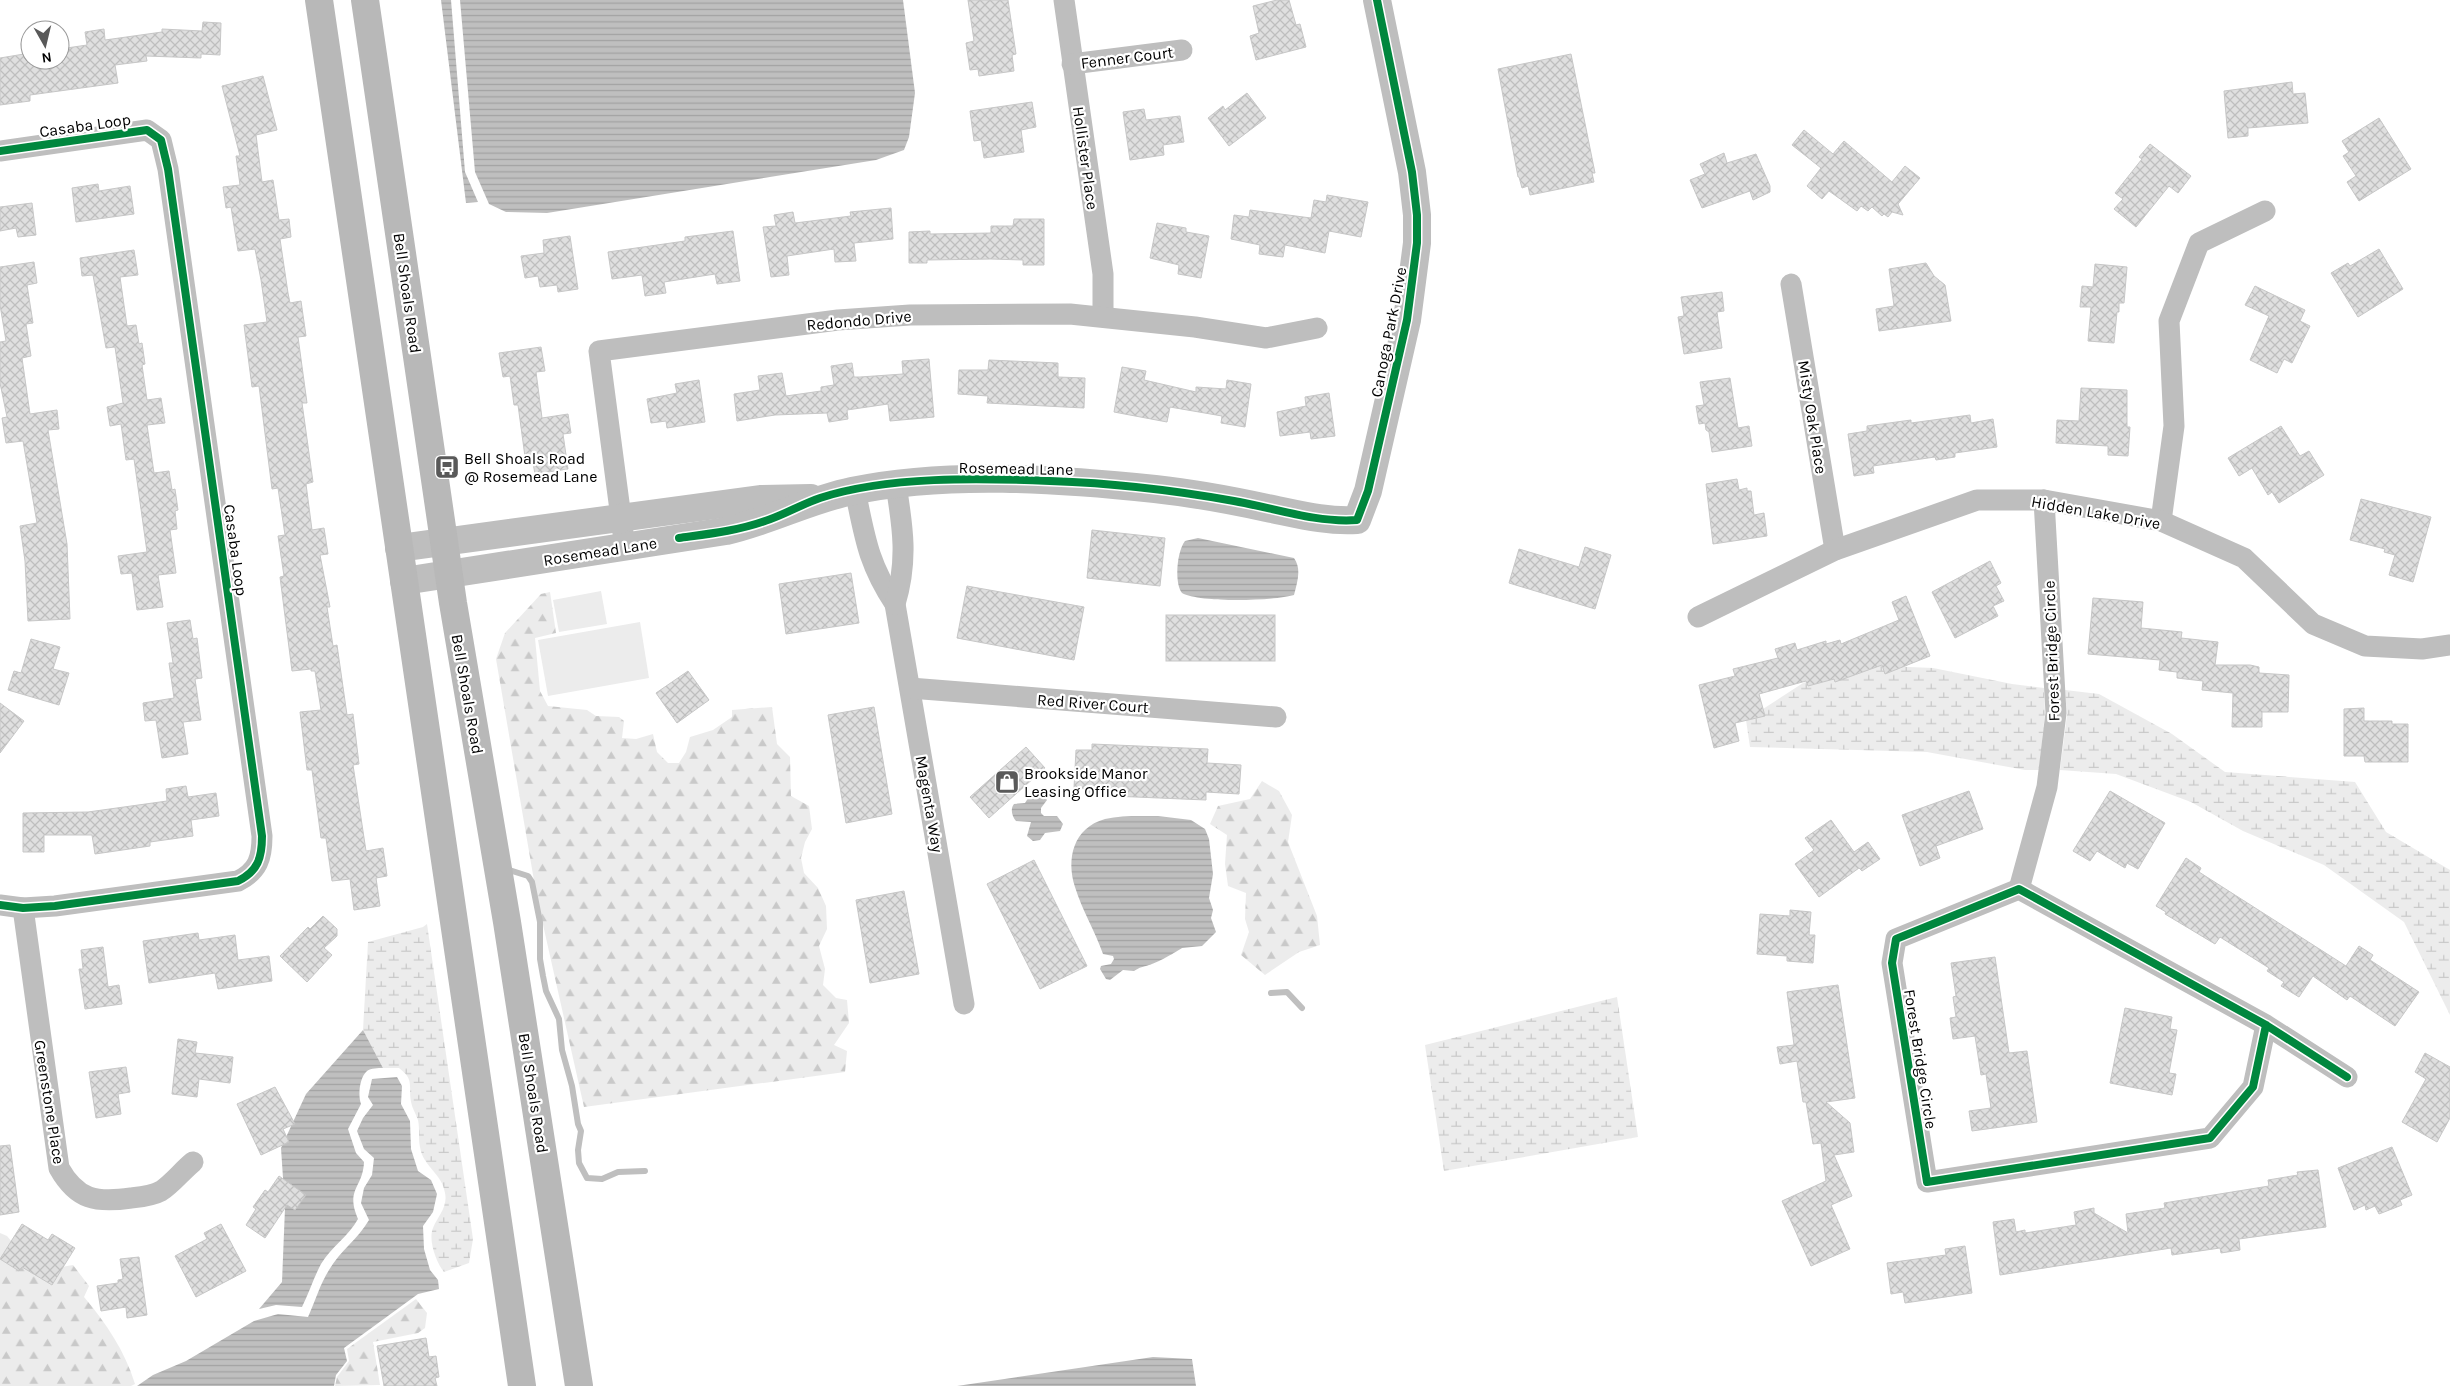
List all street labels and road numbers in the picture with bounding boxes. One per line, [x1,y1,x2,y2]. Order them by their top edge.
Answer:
street label: Fenner Court [1080,42,1175,73]
street label: Hollister Place [1069,105,1102,211]
street label: Casaba Loop [38,110,132,141]
street label: Bell Shoals Road [390,232,425,354]
street label: Canoga Park Drive [1367,265,1410,399]
street label: Redondo Drive [806,306,912,335]
street label: Misty Oak Place [1794,359,1831,475]
street label: Rosemead Lane [959,458,1073,479]
street label: Hidden Lake Drive [2030,492,2162,533]
street label: Casaba Loop [220,503,251,597]
street label: Rosemead Lane [542,533,658,570]
street label: Forest Bridge Circle [2040,580,2063,722]
street label: Bell Shoals Road [448,633,487,755]
street label: Red River Court [1037,690,1149,717]
street label: Magenta Way [912,754,947,855]
street label: Forest Bridge Circle [1900,988,1941,1130]
street label: Bell Shoals Road [515,1032,552,1154]
street label: Greenstone Place [30,1039,69,1166]

